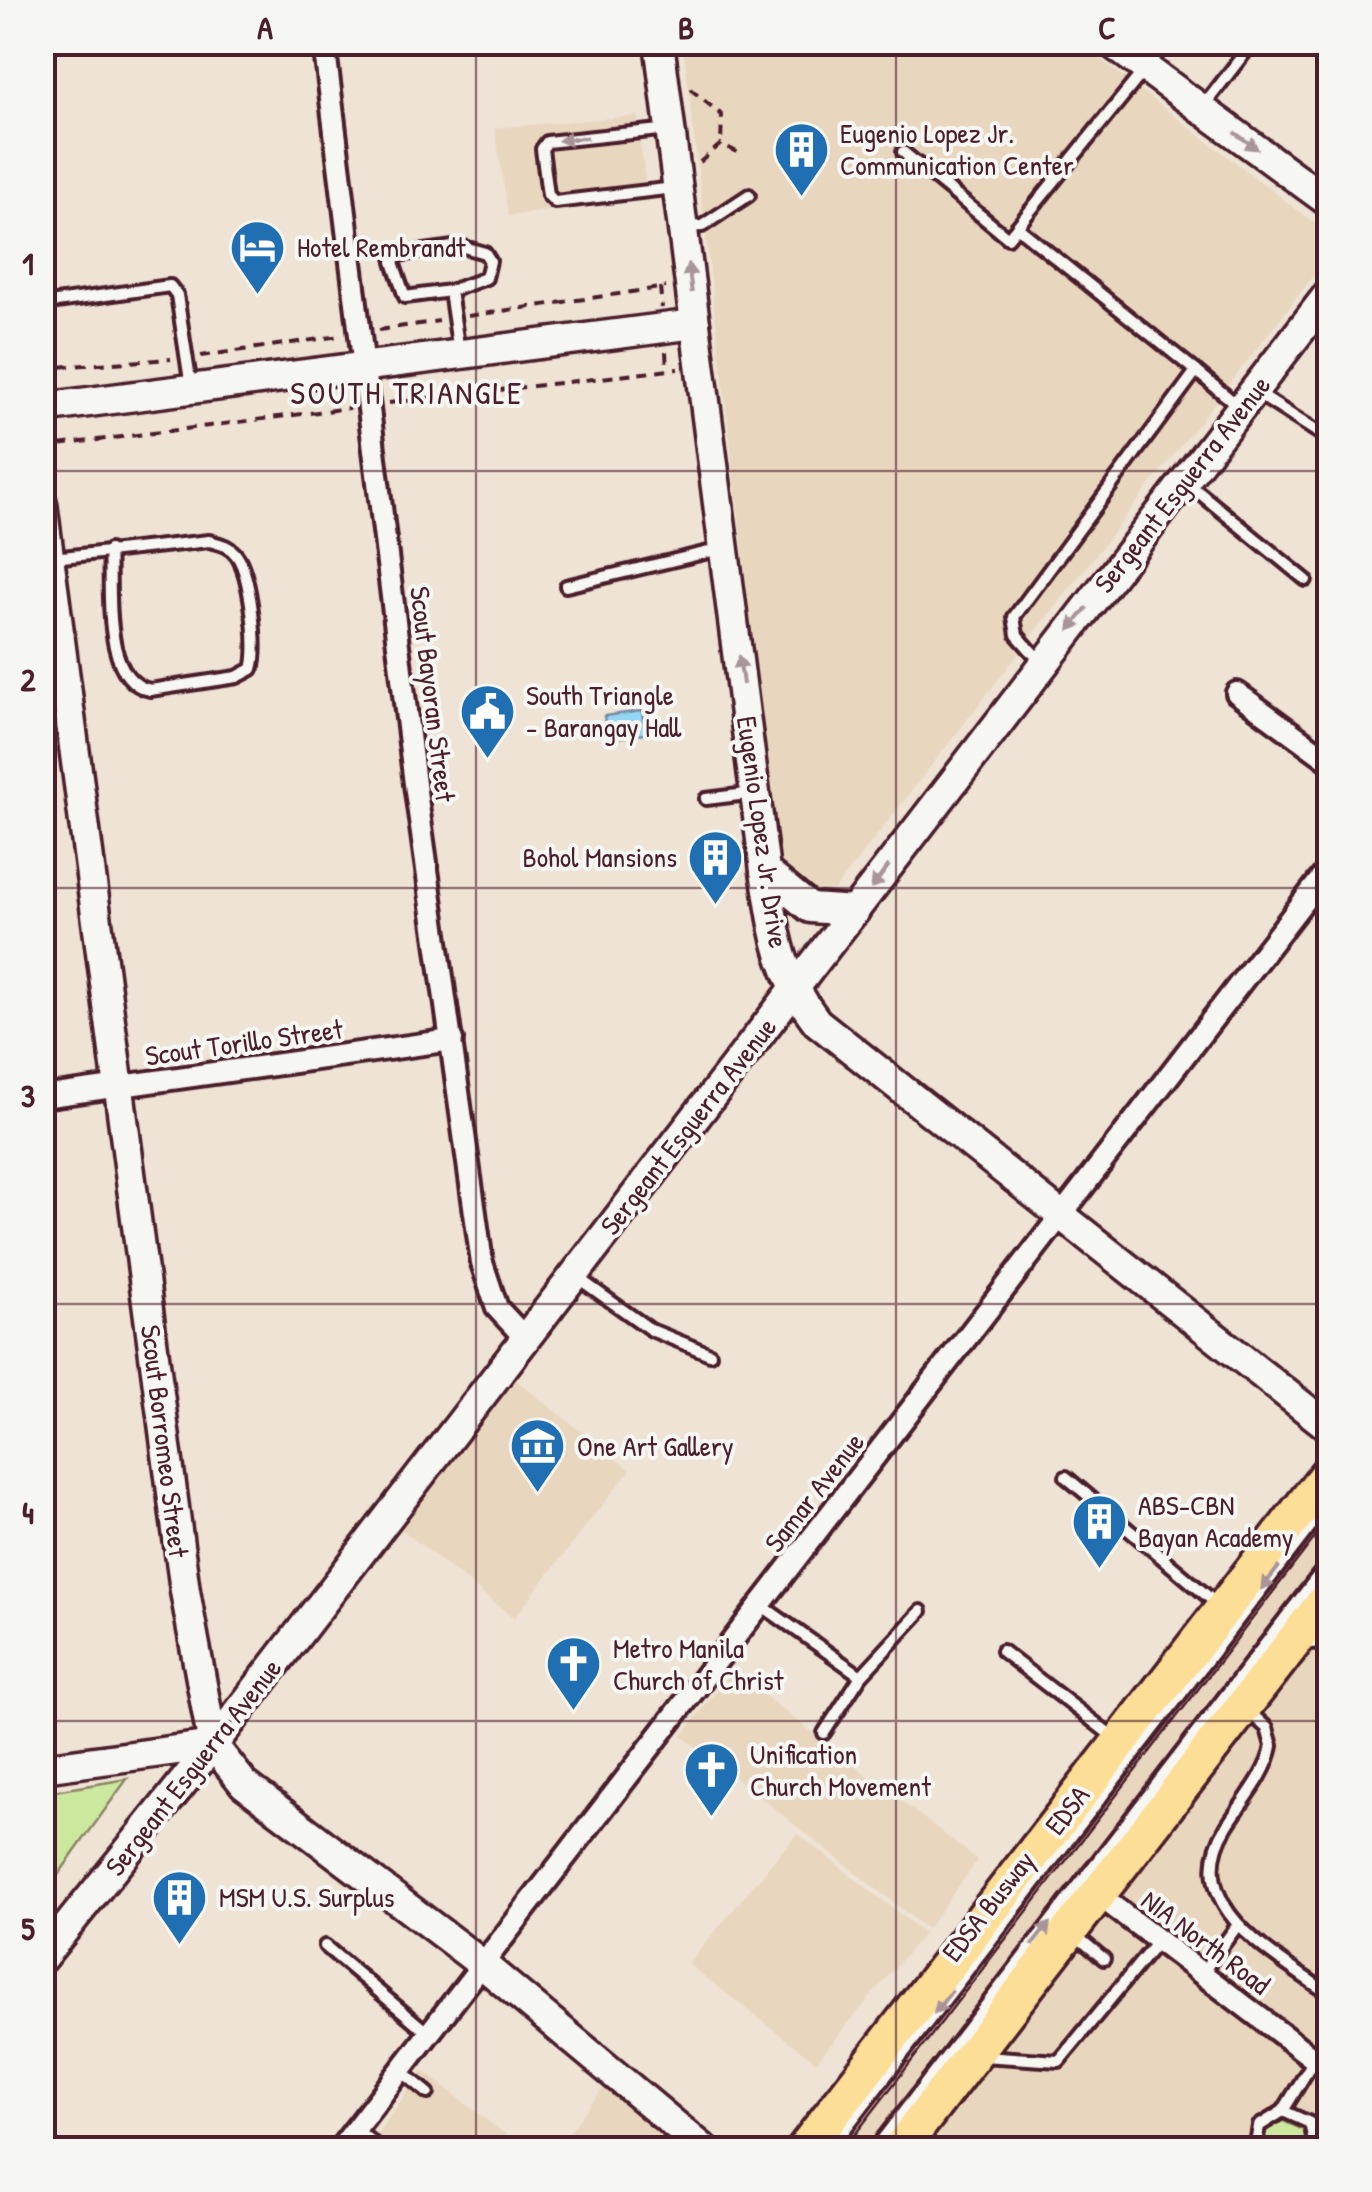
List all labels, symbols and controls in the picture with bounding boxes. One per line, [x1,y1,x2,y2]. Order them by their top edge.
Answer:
text: A [257,6,273,49]
text: B [678,6,694,49]
text: C [1098,6,1116,49]
place label: Eugenio Lopez Jr. Communication Center [840,114,1074,184]
building icon: Eugenio Lopez Jr. Communication Center [771,119,831,198]
one-way arrow [557,131,589,147]
one-way arrow [1233,131,1259,151]
hotel icon: Hotel Rembrandt [228,217,288,296]
place label: Hotel Rembrandt [297,228,466,266]
text: 1 [22,242,34,285]
one-way arrow [682,262,698,294]
street label: Sergeant Esguerra Avenue [1085,367,1279,601]
district label: SOUTH TRIANGLE [290,371,524,414]
street label: Scout Bayoran Street [401,584,465,804]
one-way arrow [1068,606,1089,632]
one-way arrow [733,654,749,685]
text: 2 [21,658,37,701]
place label: South Triangle - Barangay Hall [526,676,682,746]
public building icon: South Triangle - Barangay Hall [457,681,517,760]
street label: Eugenio Lopez Jr. Drive [728,714,798,950]
building icon: Bohol Mansions [686,827,746,906]
place label: Bohol Mansions [523,838,677,876]
one-way arrow [871,864,891,890]
street label: Scout Torillo Street [143,1009,345,1075]
street label: Sergeant Esguerra Avenue [591,1009,785,1243]
text: 3 [21,1074,35,1117]
street label: Scout Borromeo Street [132,1323,198,1560]
museum icon: One Art Gallery [508,1416,568,1495]
street label: Samar Avenue [755,1424,873,1560]
place label: One Art Gallery [577,1427,734,1465]
place label: ABS-CBN Bayan Academy [1138,1486,1294,1556]
text: 4 [22,1491,34,1534]
building icon: ABS-CBN Bayan Academy [1069,1491,1129,1570]
one-way arrow [1260,1565,1281,1591]
place label: Metro Manila Church of Christ [613,1629,784,1699]
church icon: Metro Manila Church of Christ [544,1634,604,1713]
street label: Sergeant Esguerra Avenue [96,1650,290,1884]
place label: Unification Church Movement [750,1735,931,1805]
church icon: Unification Church Movement [681,1740,741,1819]
street label: EDSA [1036,1777,1098,1842]
street label: EDSA Busway [933,1843,1043,1969]
building icon: MSM U.S. Surplus [150,1867,210,1946]
place label: MSM U.S. Surplus [219,1878,395,1916]
street label: NIA North Road [1134,1881,1278,2003]
text: 5 [21,1907,35,1950]
one-way arrow [1030,1921,1051,1947]
one-way arrow [934,1989,954,2015]

